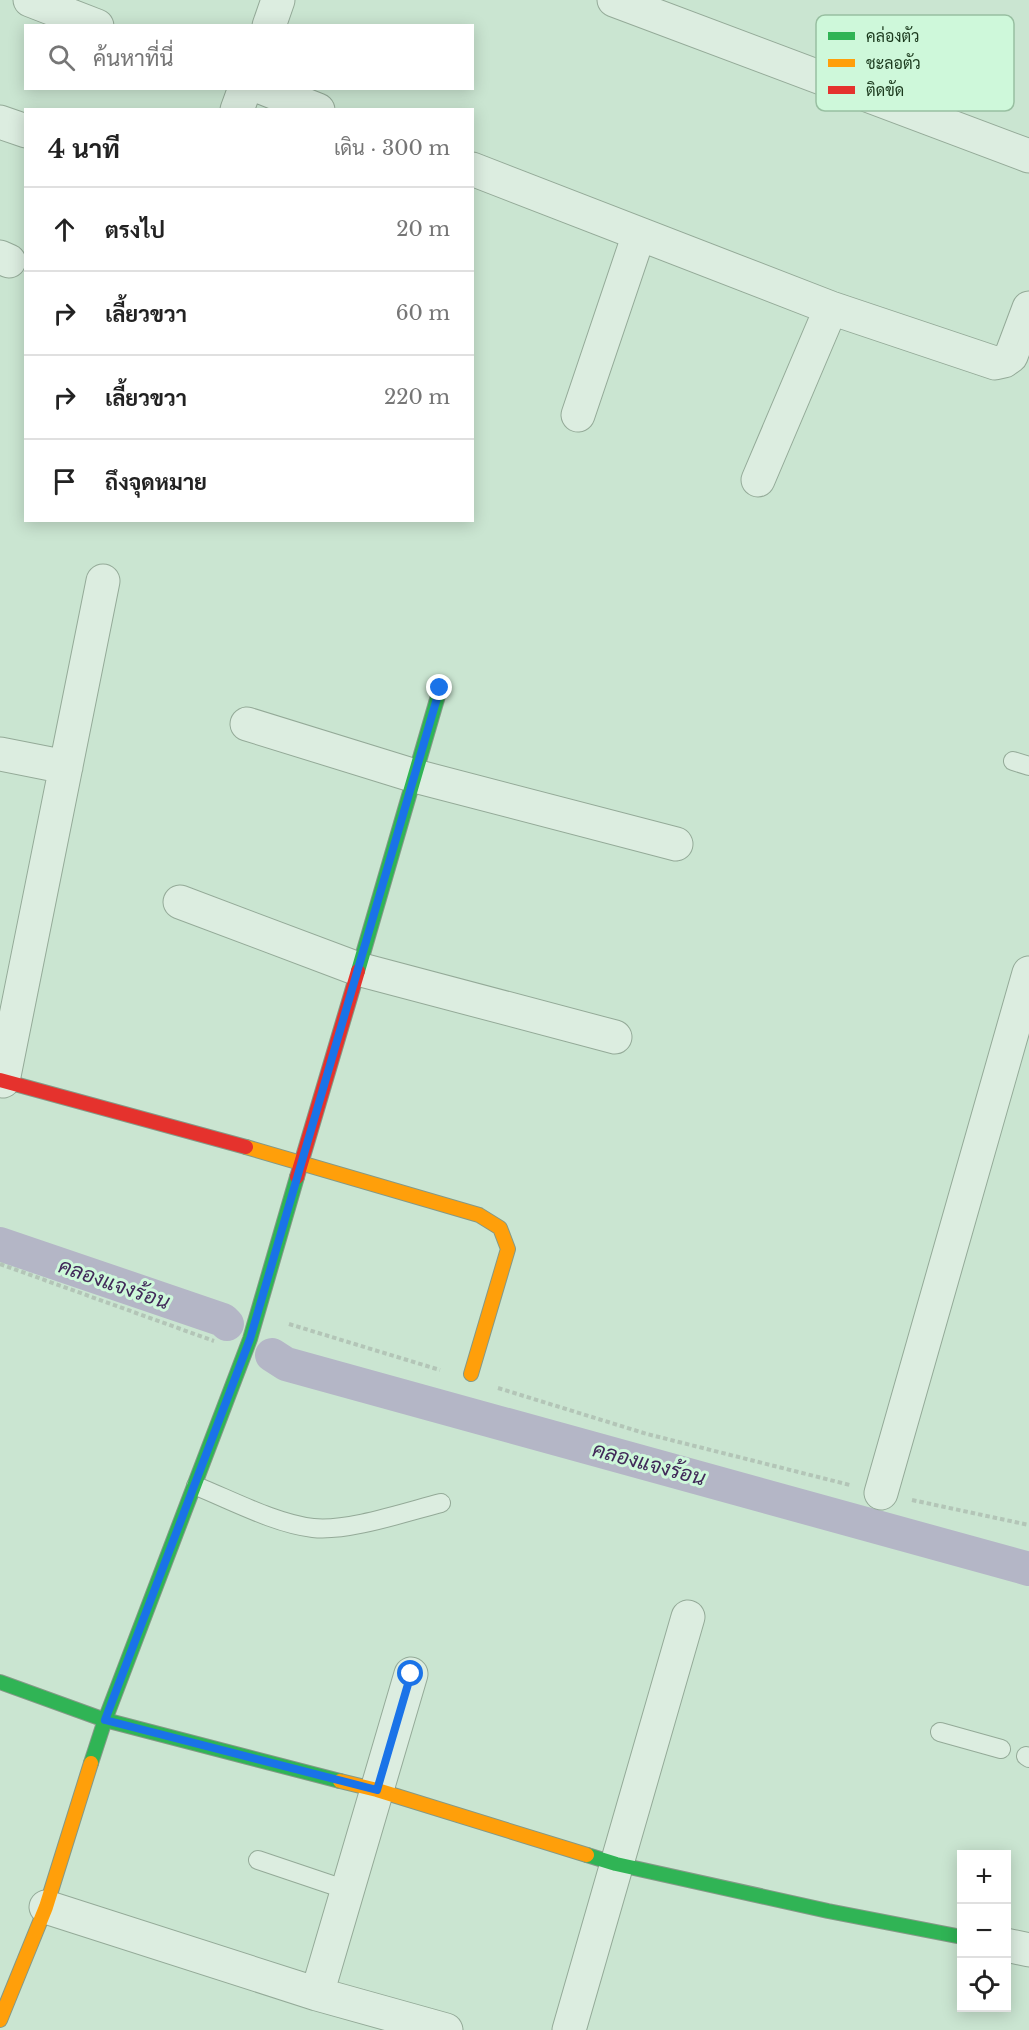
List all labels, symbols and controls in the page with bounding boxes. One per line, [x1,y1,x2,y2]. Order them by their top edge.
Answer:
legend [816,15,1014,111]
search box [24,24,474,90]
text: คล่องตัว [866,26,920,46]
icon: search [45,41,78,74]
text: ค้นหาที่นี่ [93,45,173,72]
text: ชะลอตัว [866,53,921,73]
text: ติดขัด [866,80,904,100]
text: 4 นาที [48,133,120,165]
text: เดิน · 300 m [334,136,450,160]
icon: ahead [48,213,81,246]
text: ตรงไป [105,217,165,244]
text: 20 m [396,217,450,241]
icon: right [48,297,81,330]
text: เลี้ยวขวา [105,301,187,328]
text: 60 m [396,301,450,325]
icon: right [48,381,81,414]
text: เลี้ยวขวา [105,385,187,412]
text: 220 m [384,385,450,409]
icon: arrive [48,465,81,498]
text: ถึงจุดหมาย [105,469,207,496]
route end [426,674,452,700]
water label: คลองแจงร้อน [55,1253,174,1315]
water label: คลองแจงร้อน [590,1436,709,1492]
route start [397,1660,423,1686]
map controls [957,1850,1011,2012]
button: + [957,1850,1011,1904]
button: − [957,1904,1011,1958]
button: locate [957,1958,1011,2012]

